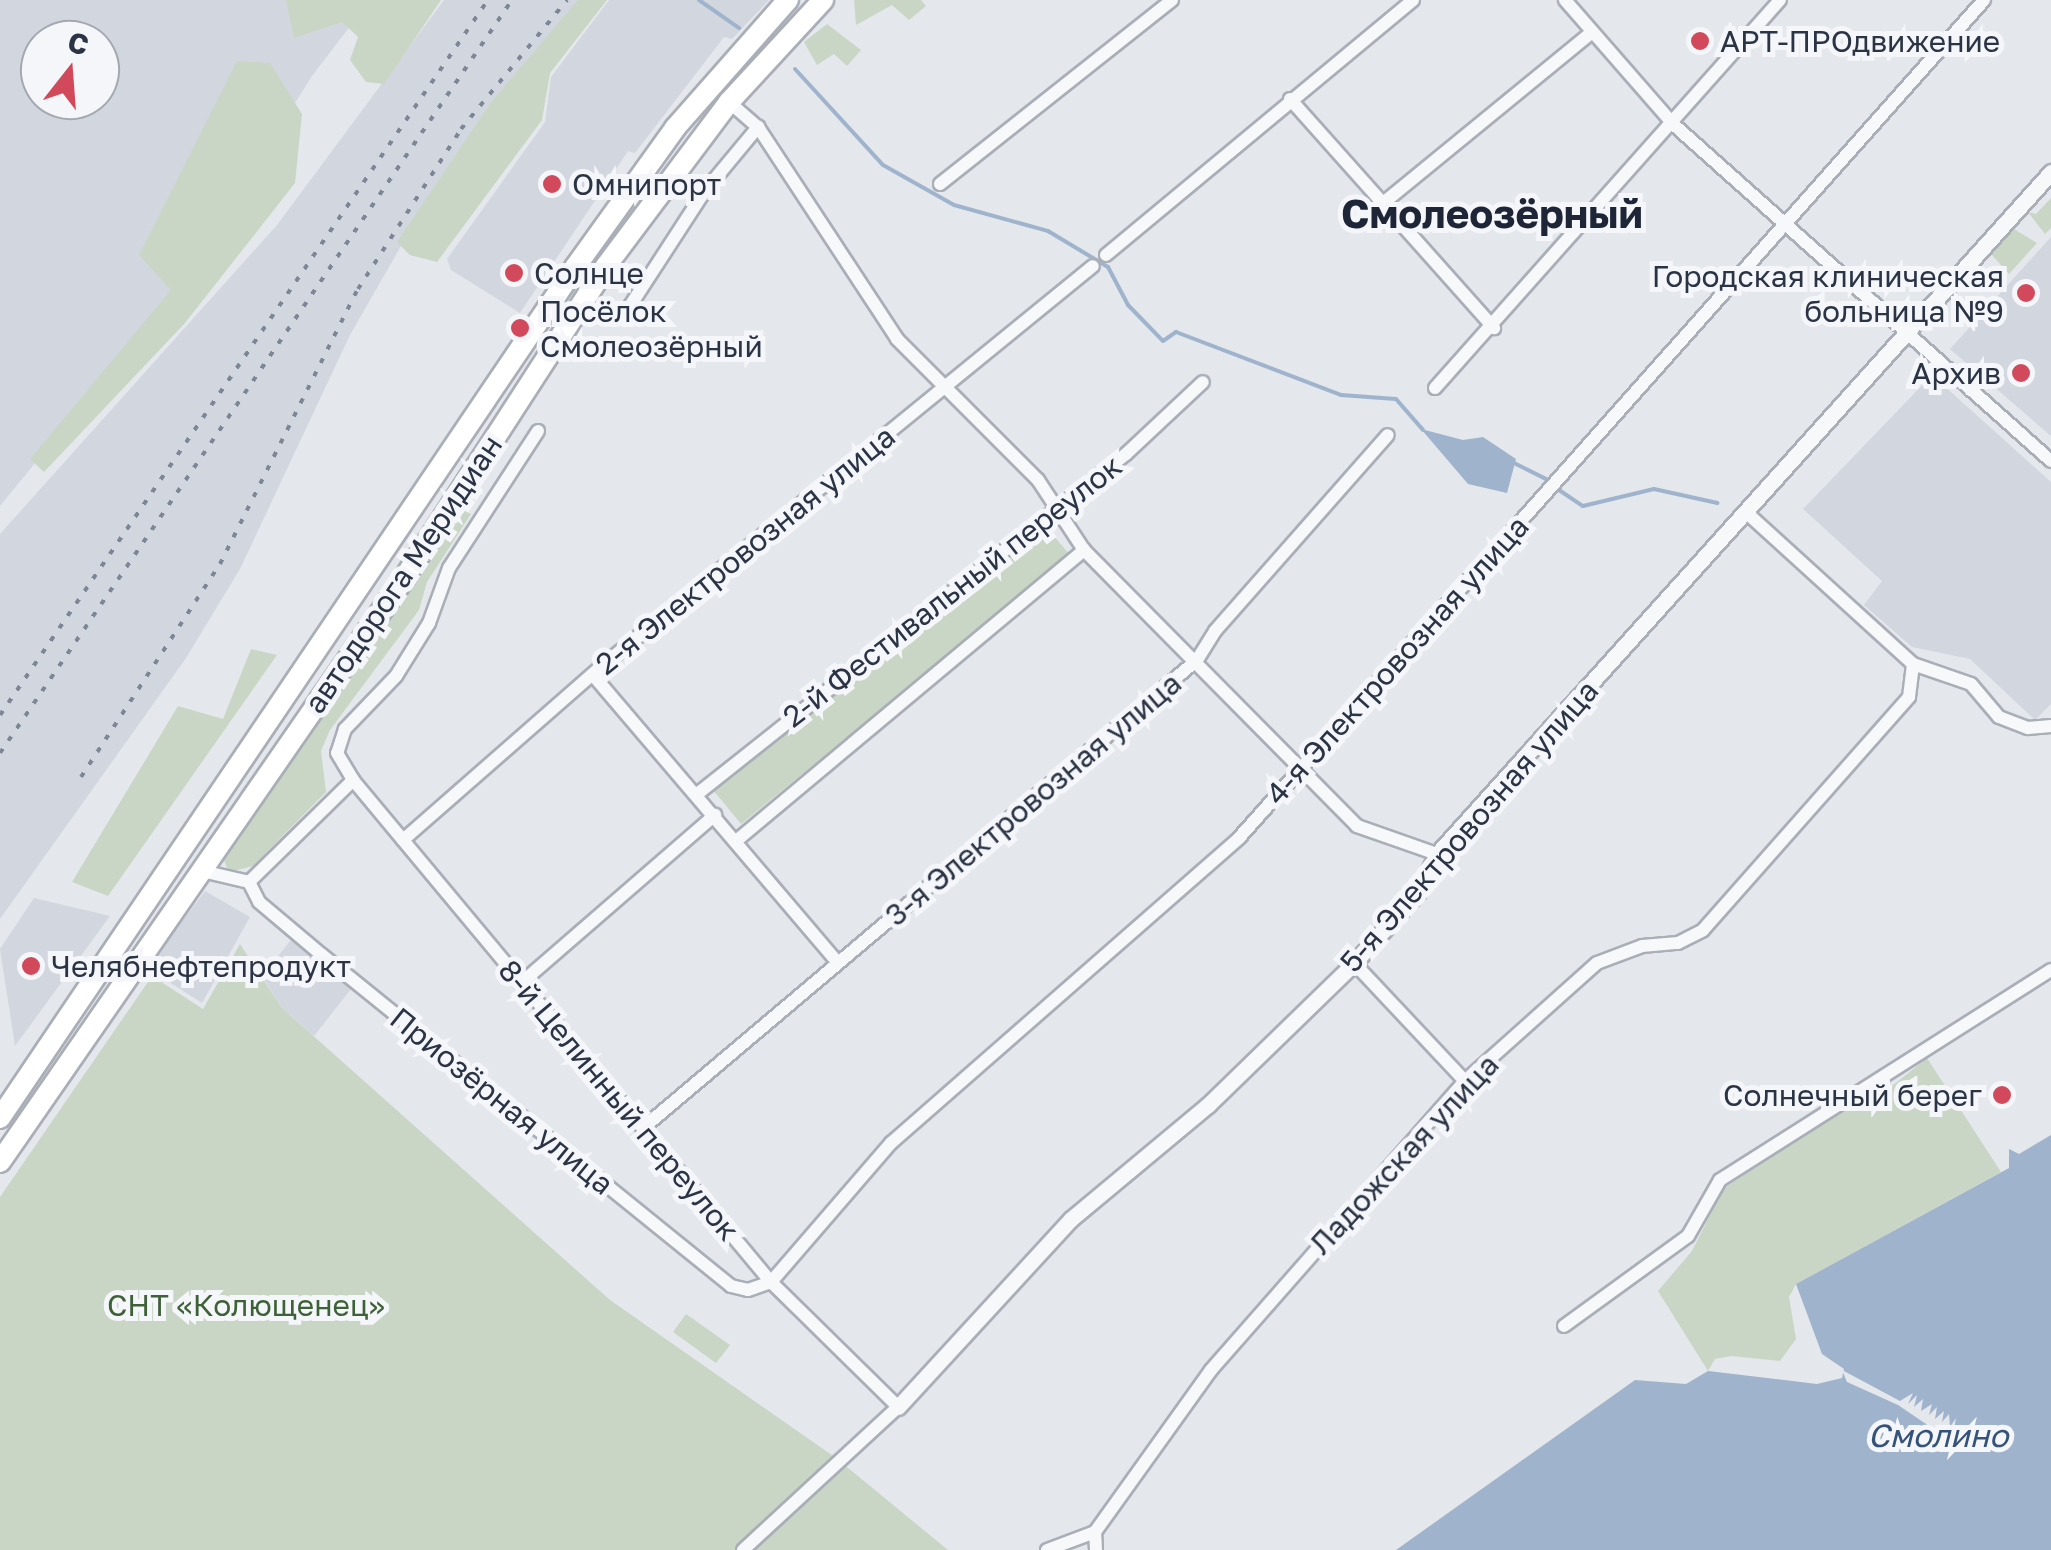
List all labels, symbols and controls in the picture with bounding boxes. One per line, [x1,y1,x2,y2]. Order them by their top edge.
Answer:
north arrow [20,20,120,120]
place label: АРТ-ПРОдвижение [1720,23,2000,59]
text: С [64,24,93,61]
marker: АРТ-ПРОдвижение [1689,30,1711,52]
place label: Омнипорт [572,166,721,202]
marker: Омнипорт [541,173,563,195]
district label: Смолеозёрный [1341,189,1643,237]
place label: Солнце [534,255,644,291]
place label: Городская клиническая больница №9 [1652,258,2004,328]
marker: Солнце [503,262,525,284]
marker: Городская клиническая больница №9 [2013,280,2039,306]
place label: Посёлок Смолеозёрный [540,293,763,364]
marker: Посёлок Смолеозёрный [509,317,531,339]
place label: Архив [1911,355,2001,391]
marker: Архив [2010,362,2032,384]
street label: 2-я Электровозная улица [588,418,902,682]
street label: автодорога Меридиан [296,428,510,720]
street label: 2-й Фестивальный переулок [775,448,1129,734]
street label: 4-я Электровозная улица [1258,508,1536,812]
street label: 3-я Электровозная улица [878,665,1188,933]
street label: 5-я Электровозная улица [1333,673,1605,979]
place label: Челябнефтепродукт [51,948,351,984]
street label: 8-й Целинный переулок [491,952,747,1248]
marker: Челябнефтепродукт [20,955,42,977]
street label: Приозёрная улица [383,1000,621,1202]
street label: Ладожская улица [1302,1047,1506,1261]
place label: Солнечный берег [1723,1077,1982,1113]
marker: Солнечный берег [1991,1084,2013,1106]
park label: СНТ «Колющенец» [107,1287,385,1323]
water label: Смолино [1868,1416,2008,1454]

